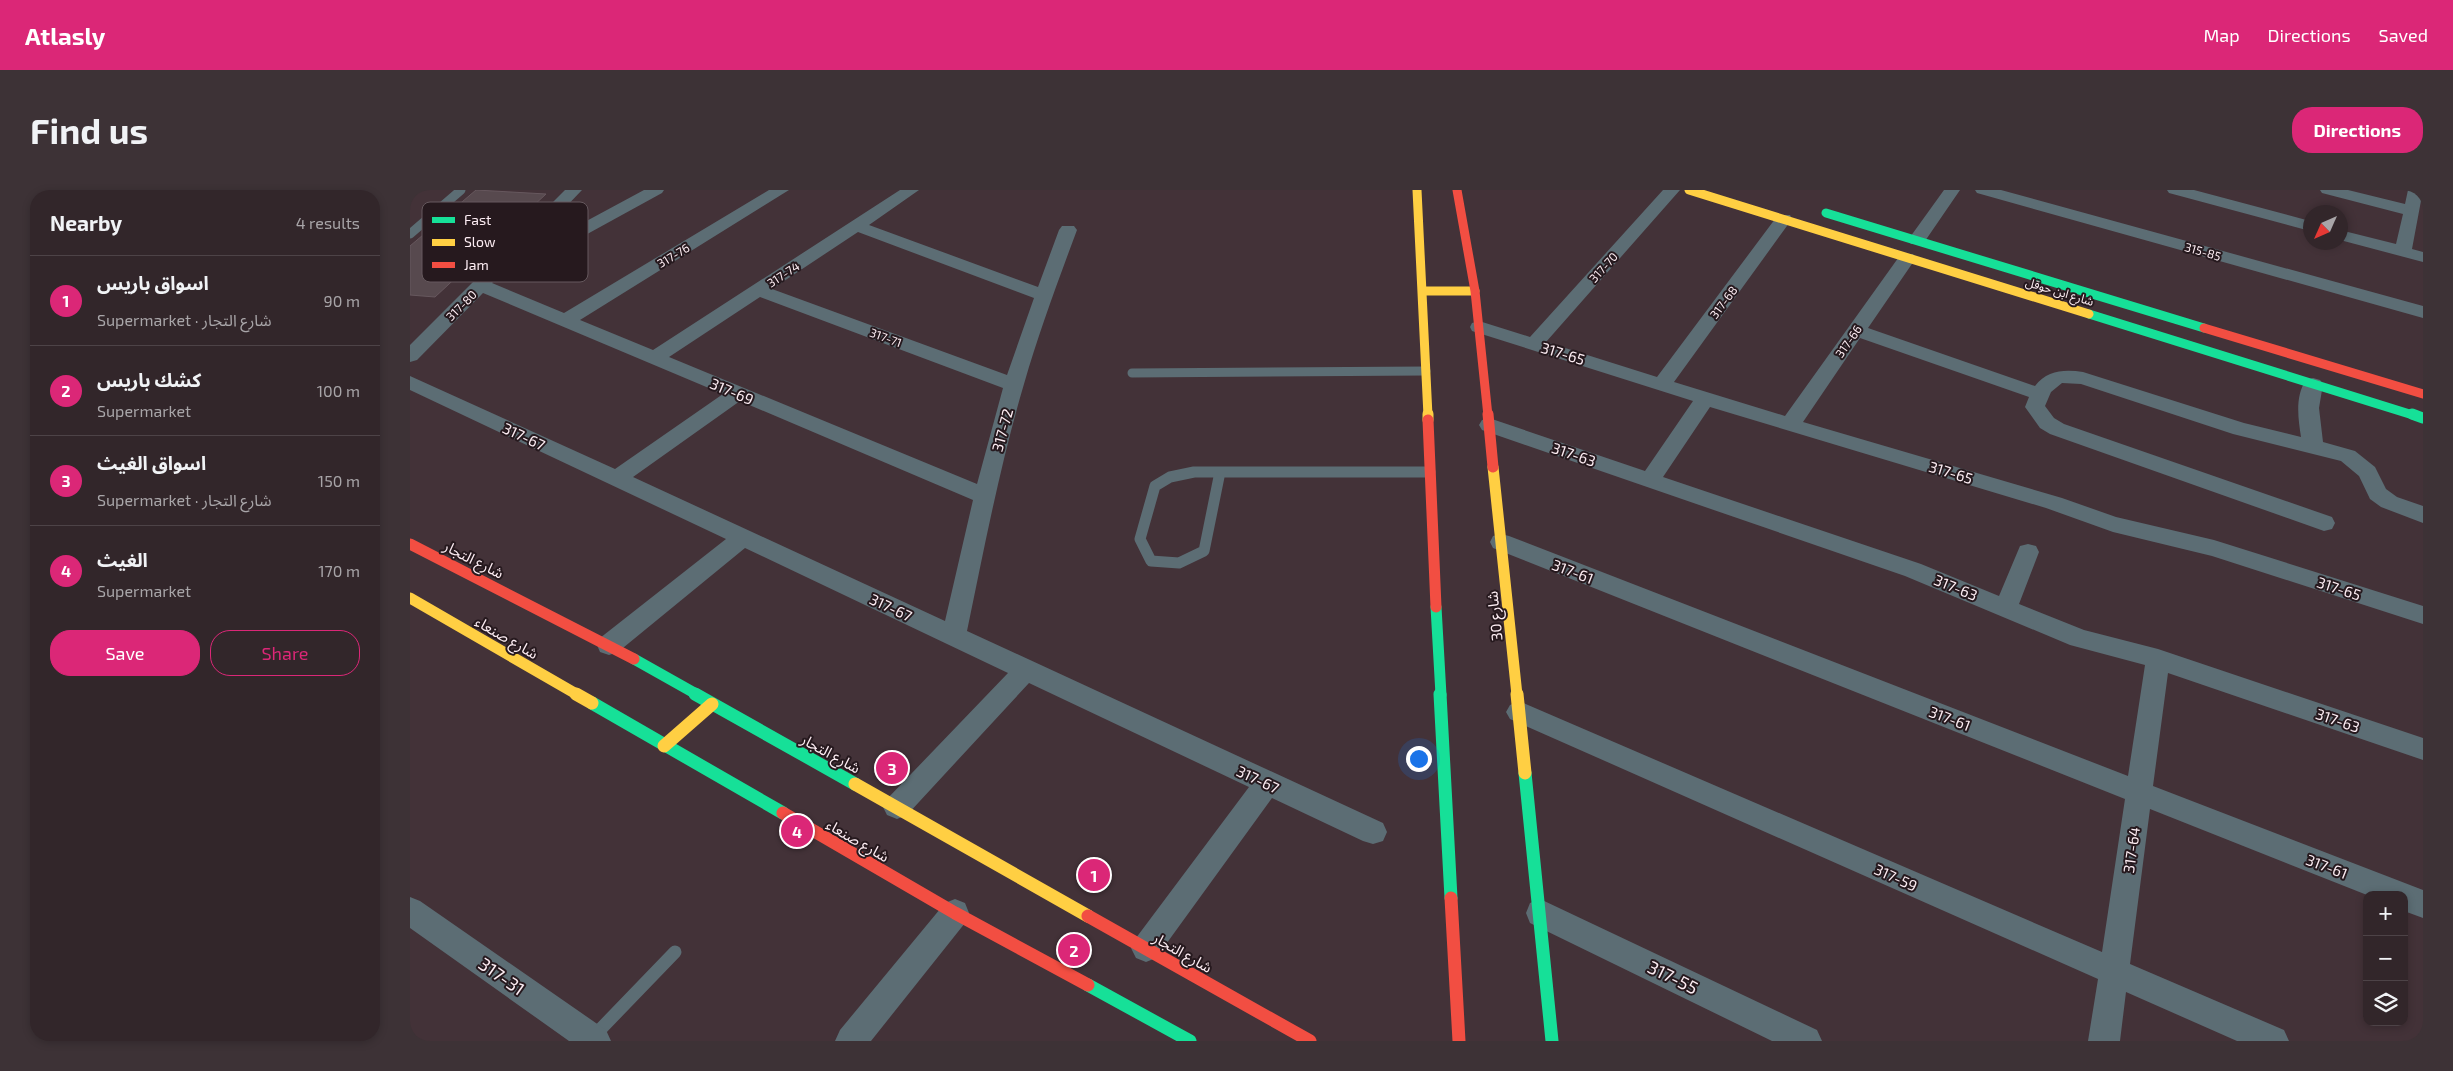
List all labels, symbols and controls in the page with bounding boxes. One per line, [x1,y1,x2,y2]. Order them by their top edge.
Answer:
text: Atlasly [25,21,105,50]
text: Map [2203,24,2240,46]
text: Directions [2268,24,2351,46]
text: Saved [2379,24,2428,46]
button: Directions [2292,107,2423,153]
text: Find us [30,109,148,151]
legend [422,202,588,282]
north arrow [2303,205,2348,250]
text: Nearby [50,210,122,235]
text: Fast [464,211,491,228]
text: 4 results [296,213,360,232]
text: Slow [464,233,496,250]
street label: 315-85 [2183,239,2223,263]
street label: 317-76 [654,240,692,270]
street label: 317-70 [1586,249,1620,285]
text: Jam [464,256,489,273]
street label: 317-74 [764,258,802,290]
text: اسواق باريس [97,271,209,294]
street label: شارع ابن حوقل [2023,274,2096,311]
street label: 317-68 [1706,283,1740,321]
street label: 317-80 [443,287,479,323]
text: 1 [63,291,69,310]
text: 90 m [324,291,360,310]
text: Supermarket · شارع التجار [97,310,272,329]
street label: 317-66 [1832,322,1864,360]
street label: 317-71 [868,325,904,349]
street label: 317-65 [1539,338,1587,368]
text: كشك باريس [97,368,201,391]
street label: 317-69 [708,374,756,408]
text: 2 [61,381,71,400]
text: 100 m [317,381,360,400]
text: Supermarket [97,401,191,420]
street label: 317-72 [988,406,1016,454]
street label: 317-67 [500,418,548,454]
street label: 317-63 [1550,438,1598,470]
text: اسواق الغيث [97,451,206,474]
street label: 317-65 [1927,457,1975,487]
text: 3 [61,471,71,490]
text: 150 m [318,471,360,490]
text: Supermarket · شارع التجار [97,490,272,509]
street label: شارع التجار [438,536,507,585]
text: الغيث [97,548,148,571]
street label: 317-61 [1550,555,1596,587]
text: 4 [61,561,71,580]
text: 170 m [318,561,360,580]
street label: 317-63 [1932,570,1980,604]
street label: 317-65 [2315,572,2363,604]
text: Supermarket [97,581,191,600]
street label: 317-67 [867,589,915,625]
street label: شارع 30 [1482,590,1510,642]
street label: شارع صنعاء [470,612,542,666]
button: Save [50,630,200,676]
button: Share [210,630,360,676]
street label: 317-61 [1927,702,1973,734]
street label: 317-63 [2314,704,2362,736]
street label: شارع التجار [795,729,864,780]
your location [1406,746,1432,772]
pin: 3 [876,749,908,787]
street label: 317-67 [1234,761,1282,797]
pin: 4 [781,812,813,850]
street label: شارع صنعاء [821,815,893,869]
street label: 317-64 [2119,826,2143,874]
street label: 317-61 [2304,850,2350,882]
pin: 1 [1078,856,1110,894]
street label: 317-59 [1872,860,1920,894]
map controls [2363,891,2408,1026]
button: + [2363,891,2408,936]
street label: شارع التجار [1147,927,1216,980]
pin: 2 [1058,931,1090,969]
button: − [2363,936,2408,981]
street label: 317-31 [475,952,529,1000]
street label: 317-55 [1644,955,1702,999]
button: layers [2363,981,2408,1026]

